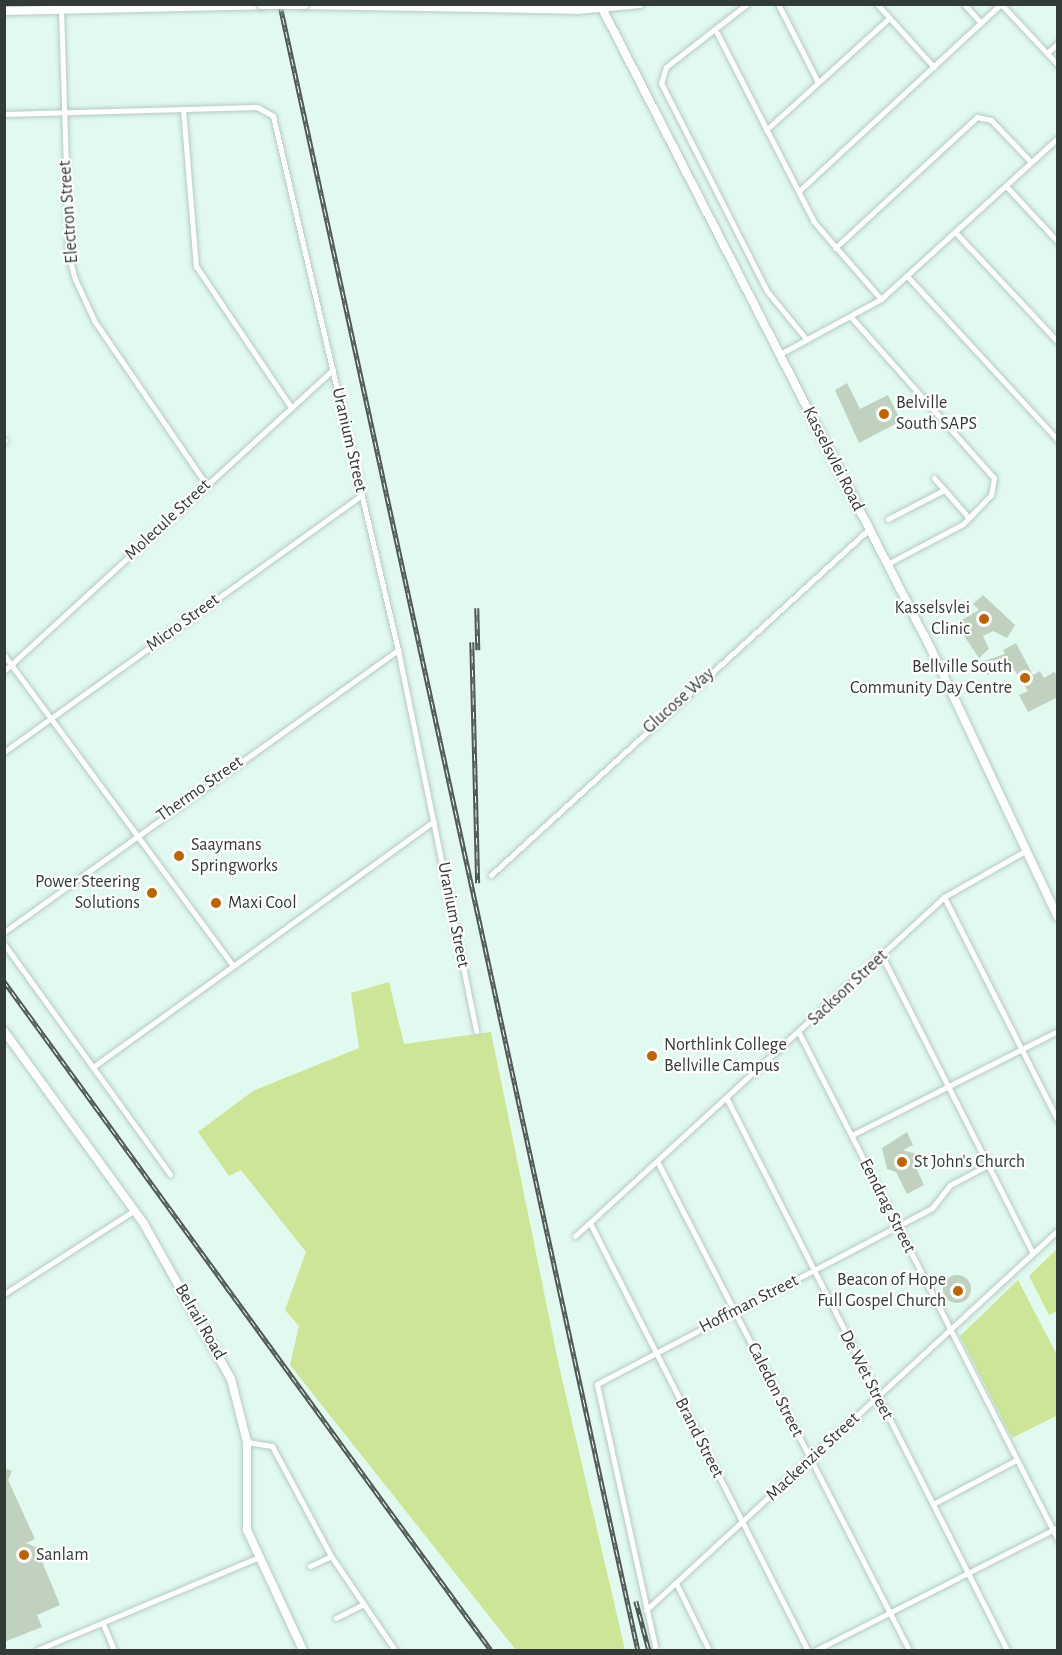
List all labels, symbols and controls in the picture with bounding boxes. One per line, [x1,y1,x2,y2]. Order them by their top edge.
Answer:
street label: Electron Street [55,160,83,264]
street label: Uranium Street [326,385,372,495]
place label: Belville South SAPS [896,393,977,436]
street label: Kasselsvlei Road [797,403,869,515]
marker: Belville South SAPS [877,407,891,421]
street label: Molecule Street [121,475,215,565]
street label: Micro Street [142,589,224,657]
place label: Kasselsvlei Clinic [895,598,970,640]
marker: Kasselsvlei Clinic [975,610,993,628]
place label: Bellville South Community Day Centre [850,657,1012,700]
street label: Glucose Way [639,663,719,739]
marker: Bellville South Community Day Centre [1016,669,1034,687]
street label: Thermo Street [153,751,247,827]
place label: Saaymans Springworks [191,835,278,878]
marker: Saaymans Springworks [172,849,186,863]
street label: Uranium Street [432,860,474,970]
place label: Power Steering Solutions [35,872,140,914]
marker: Power Steering Solutions [145,886,159,900]
place label: Maxi Cool [228,892,297,914]
marker: Maxi Cool [209,896,223,910]
street label: Sackson Street [804,945,892,1031]
place label: Northlink College Bellville Campus [664,1035,787,1078]
marker: Northlink College Bellville Campus [645,1049,659,1063]
place label: St John's Church [914,1151,1025,1173]
street label: Eendrag Street [854,1155,920,1257]
marker: St John's Church [895,1155,909,1169]
street label: Hoffman Street [696,1270,802,1338]
place label: Beacon of Hope Full Gospel Church [817,1270,946,1312]
street label: Belrail Road [170,1280,230,1364]
marker: Beacon of Hope Full Gospel Church [951,1284,965,1298]
street label: De Wet Street [834,1327,898,1423]
street label: Caledon Street [742,1339,808,1441]
street label: Brand Street [670,1394,728,1482]
street label: Mackenzie Street [762,1408,864,1506]
place label: Sanlam [36,1544,89,1566]
marker: Sanlam [17,1548,31,1562]

